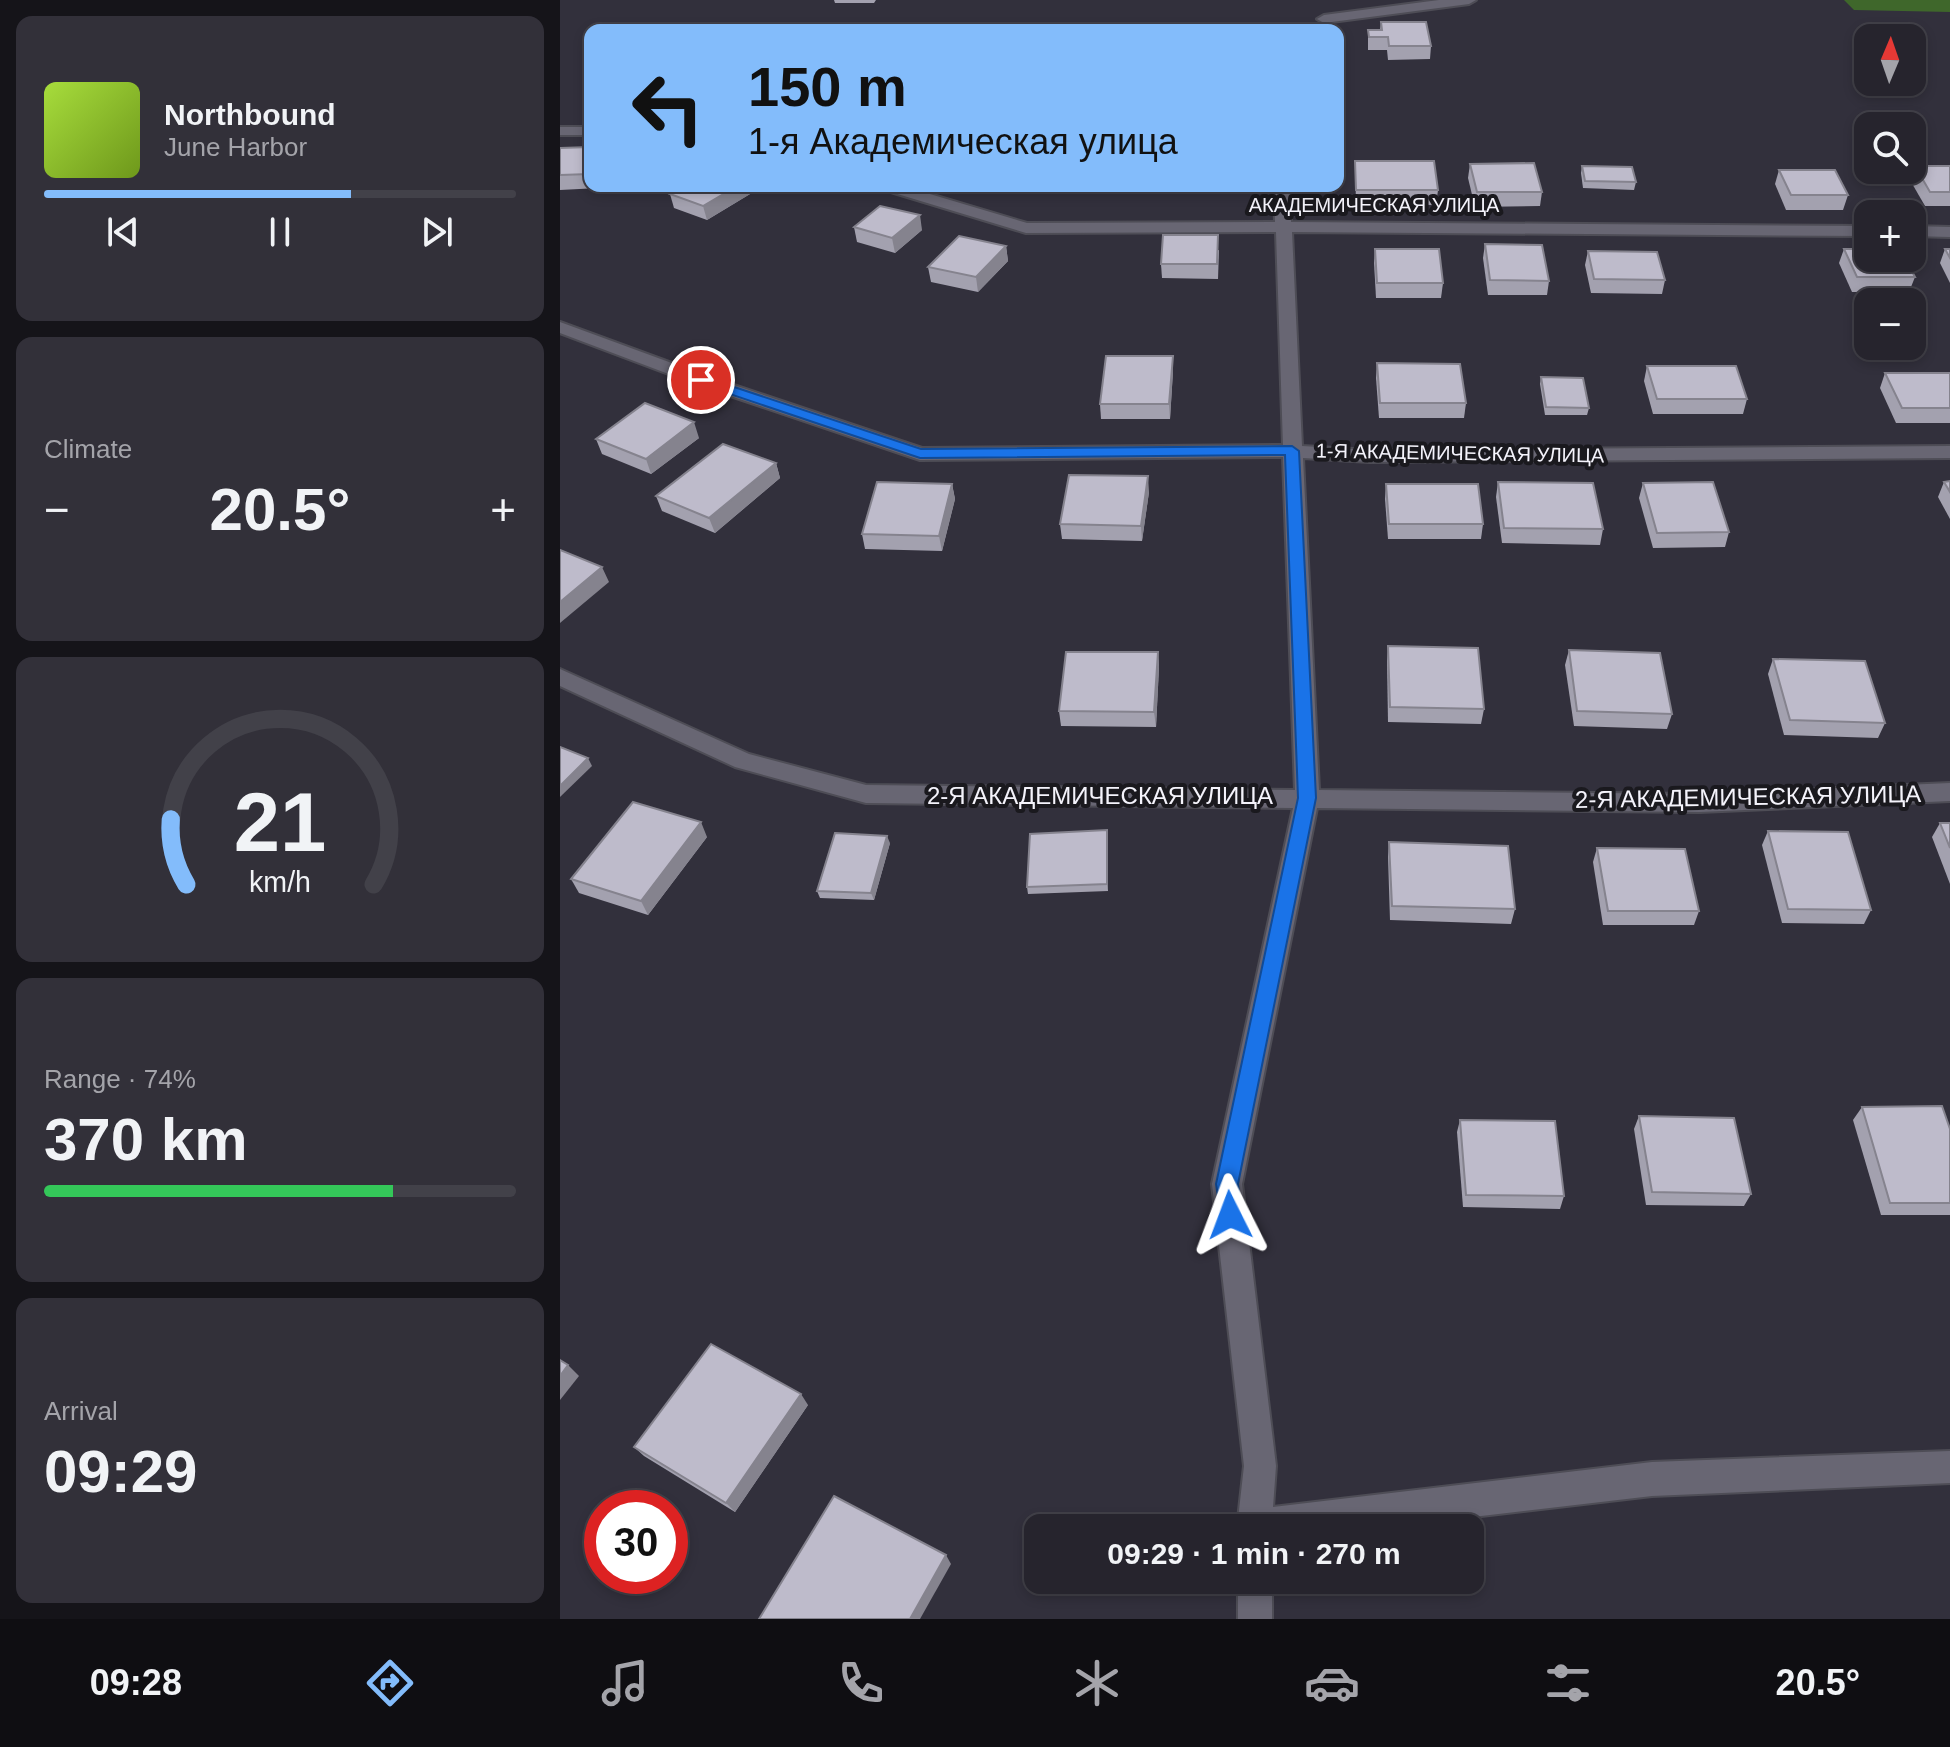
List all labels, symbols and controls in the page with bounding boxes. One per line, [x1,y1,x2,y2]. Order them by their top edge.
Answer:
north arrow [1854,24,1926,96]
map controls [1854,24,1926,360]
text: 150 m [748,55,907,118]
icon: left [616,56,720,160]
text: Northbound [164,98,336,131]
button: search [1854,112,1926,184]
text: 1-я Академическая улица [748,121,1178,162]
text: June Harbor [164,132,307,162]
street label: АКАДЕМИЧЕСКАЯ УЛИЦА [1249,194,1500,216]
button: + [1854,200,1926,272]
icon: previous [101,210,145,254]
icon: pause [258,210,302,254]
icon: next [415,210,459,254]
button: − [1854,288,1926,360]
pin [667,346,735,414]
icon: arrive [679,358,723,402]
text: Climate [44,434,132,464]
street label: 1-Я АКАДЕМИЧЕСКАЯ УЛИЦА [1316,439,1605,467]
text: 20.5° [210,476,350,543]
text: − [44,485,70,534]
text: + [490,485,516,534]
text: 21 [234,776,326,869]
street label: 2-Я АКАДЕМИЧЕСКАЯ УЛИЦА [1575,780,1921,813]
street label: 2-Я АКАДЕМИЧЕСКАЯ УЛИЦА [927,782,1273,809]
text: km/h [249,867,311,899]
text: Range · 74% [44,1064,196,1094]
text: 370 km [44,1106,248,1173]
position arrow [1188,1173,1272,1257]
text: Arrival [44,1396,118,1426]
text: 09:29 [44,1438,197,1505]
speed limit sign: 30 [584,1490,688,1594]
text: 09:29 · 1 min · 270 m [1107,1537,1401,1570]
icon: directions [362,1655,418,1711]
icon: music [597,1655,653,1711]
icon: phone [833,1655,889,1711]
icon: climate [1069,1655,1125,1711]
icon: car [1304,1655,1360,1711]
icon: filters [1540,1655,1596,1711]
text: 09:28 [90,1662,182,1703]
text: 20.5° [1776,1662,1860,1703]

